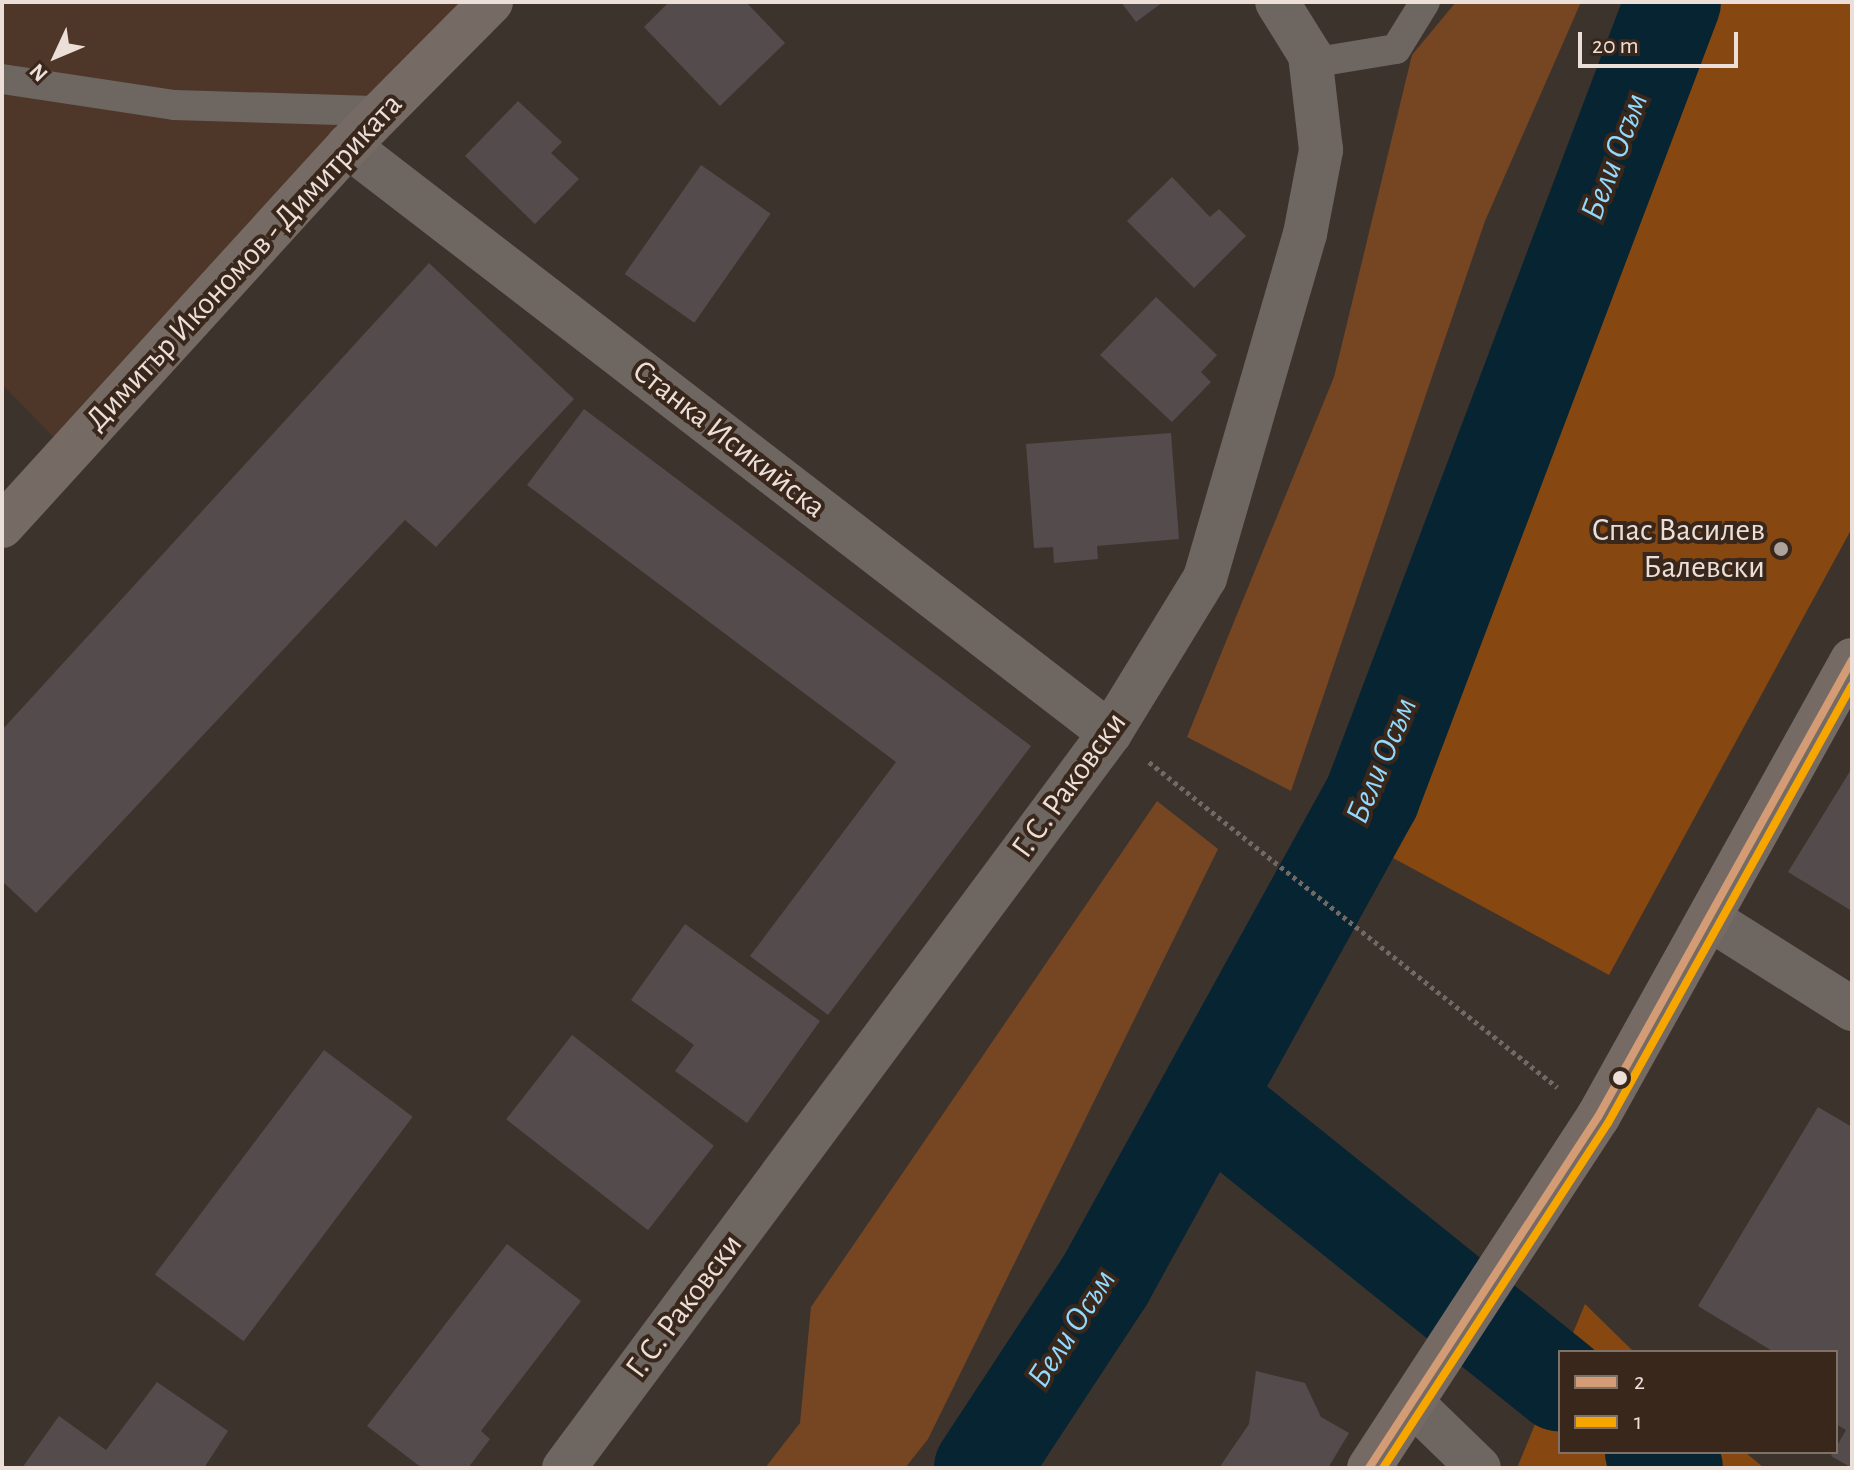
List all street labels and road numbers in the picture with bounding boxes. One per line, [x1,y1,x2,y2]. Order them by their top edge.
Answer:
street label: Димитър Икономов - Димитриката [78,85,410,439]
street label: Станка Исикийска [625,352,833,526]
street label: Г. С. Раковски [1003,705,1135,865]
street label: Г. С. Раковски [617,1226,751,1386]

